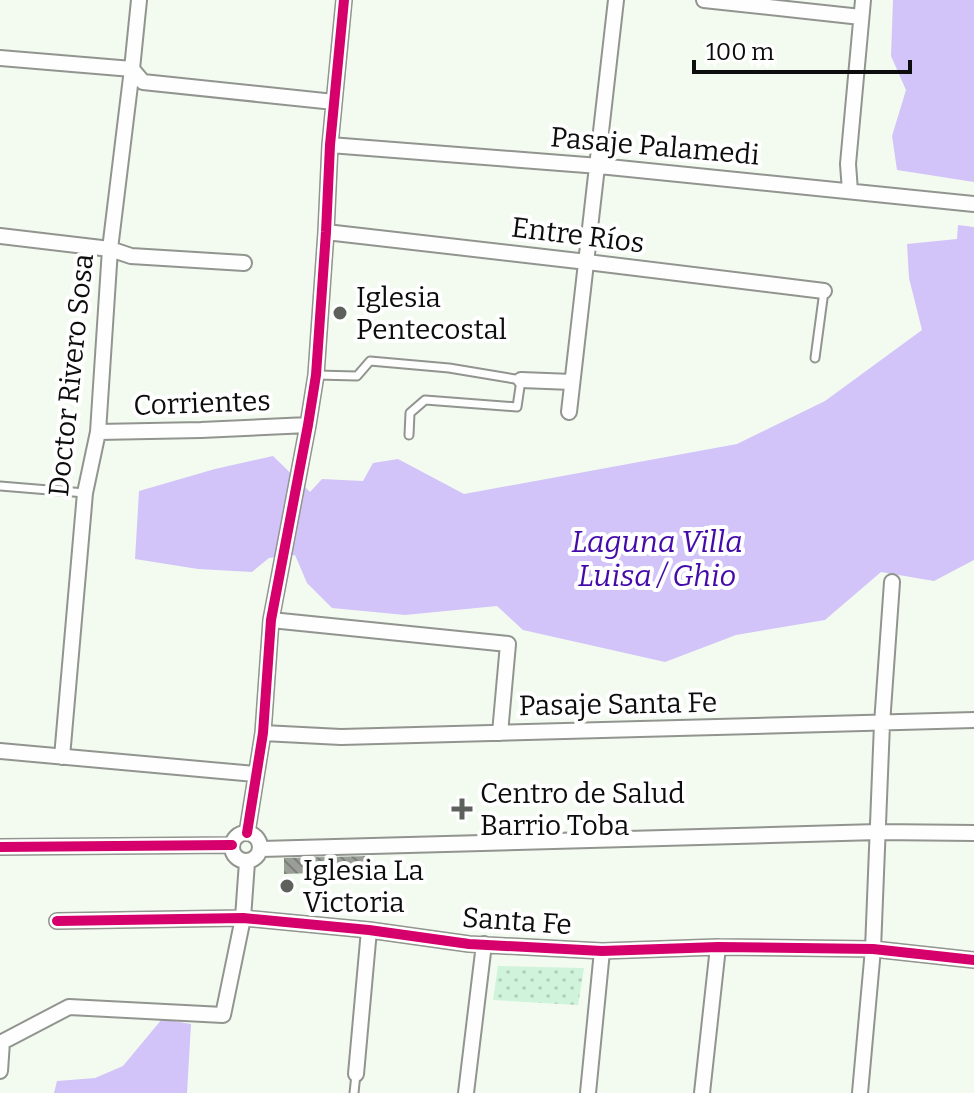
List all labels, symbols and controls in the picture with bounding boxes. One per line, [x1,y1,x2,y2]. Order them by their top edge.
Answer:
scale bar [694,24,910,74]
text: 100 m [706,38,774,66]
street label: Pasaje Palamedi [549,120,761,172]
street label: Entre Ríos [510,210,646,260]
street label: Doctor Rivero Sosa [42,252,100,498]
place label: Iglesia Pentecostal [356,281,507,346]
marker: Iglesia Pentecostal [331,304,349,322]
street label: Corrientes [133,384,271,422]
water label: Laguna Villa Luisa / Ghio [571,524,743,594]
street label: Pasaje Santa Fe [519,686,717,722]
place label: Centro de Salud Barrio Toba [480,777,685,842]
marker: Centro de Salud Barrio Toba [451,798,473,820]
place label: Iglesia La Victoria [303,854,424,919]
marker: Iglesia La Victoria [278,877,296,895]
street label: Santa Fe [461,901,573,941]

